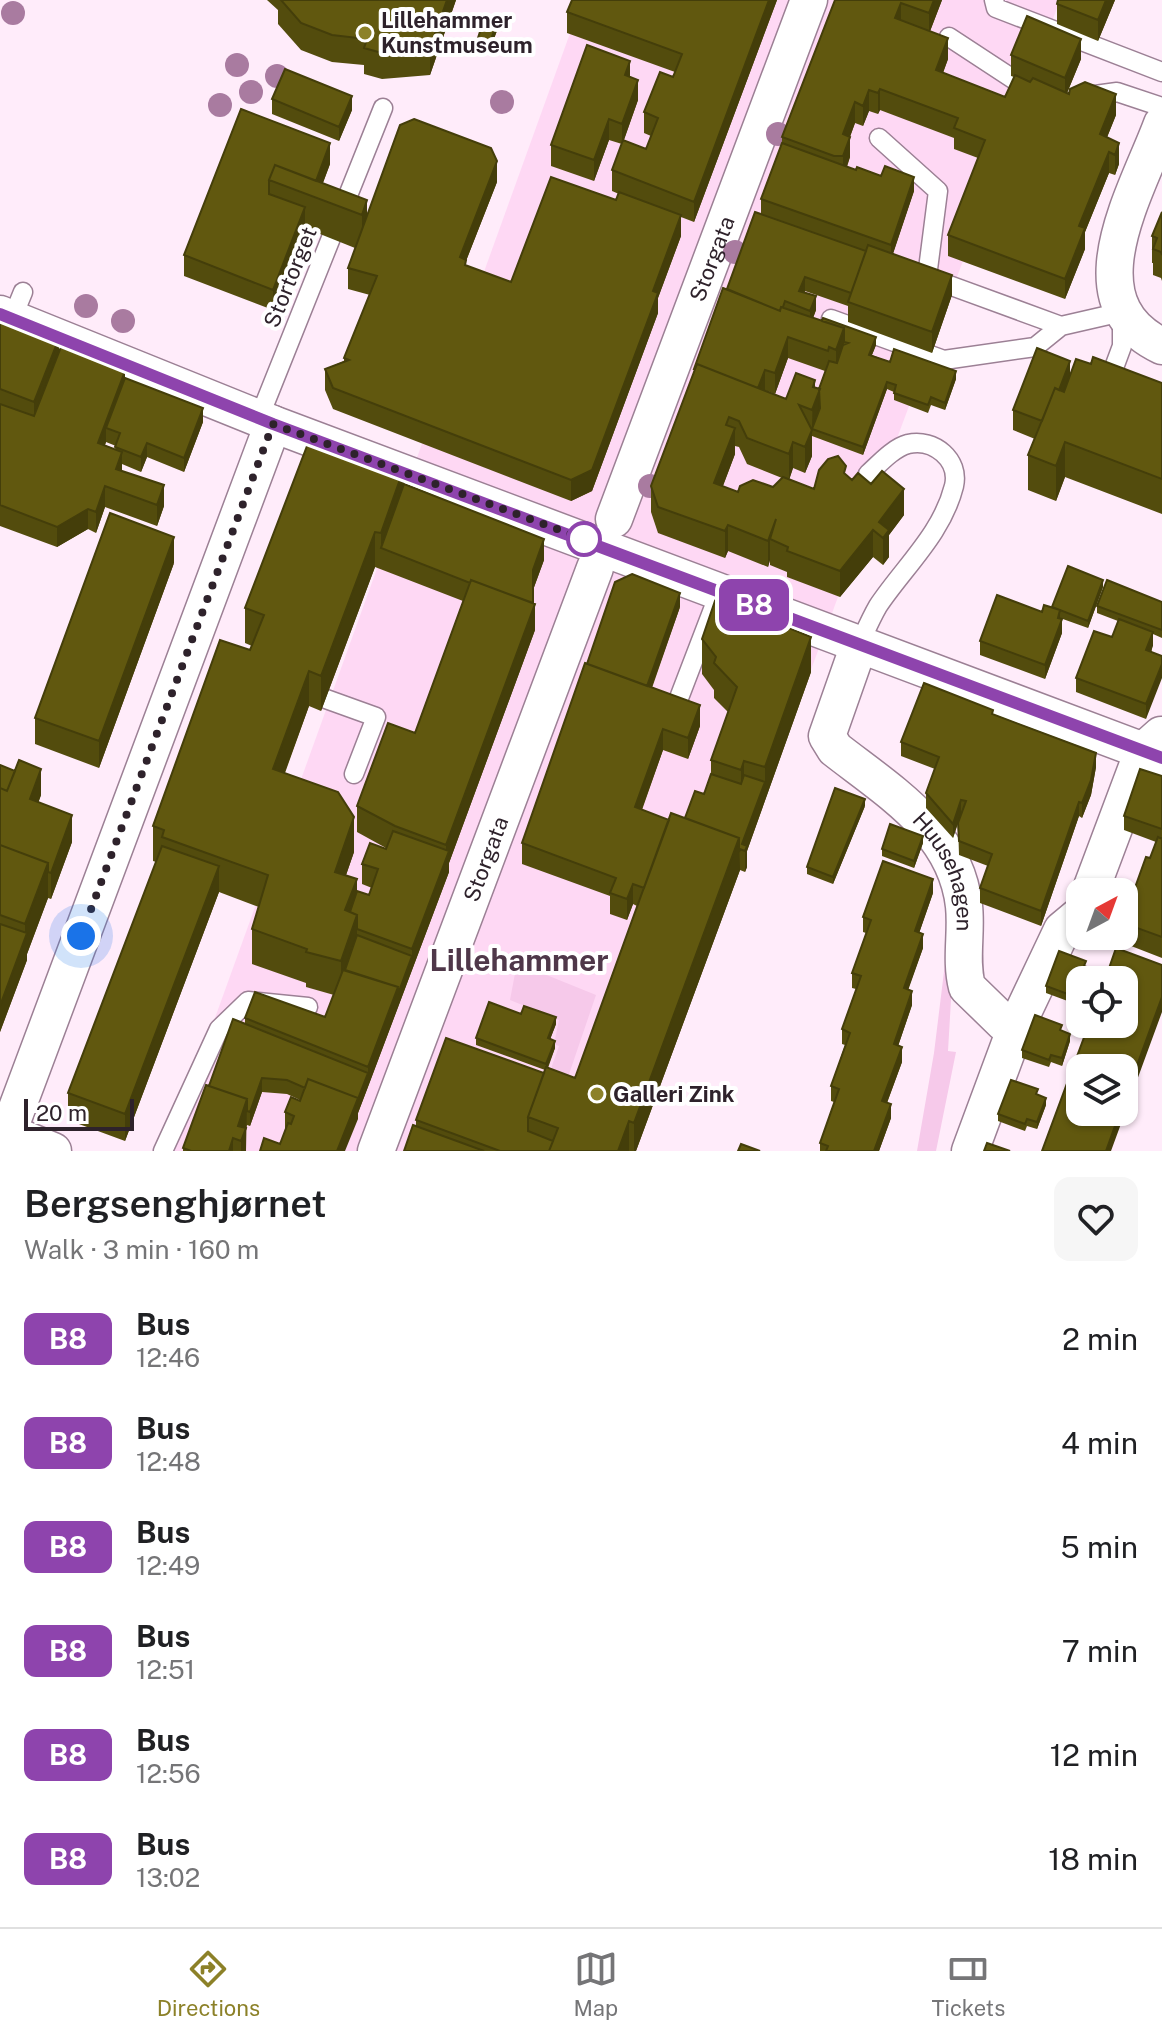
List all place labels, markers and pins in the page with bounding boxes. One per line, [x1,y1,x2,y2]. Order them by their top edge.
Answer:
place label: Lillehammer Kunstmuseum [381,7,533,58]
marker: Lillehammer Kunstmuseum [356,24,374,42]
unlabelled marker [567,522,601,556]
place label: Galleri Zink [613,1081,735,1107]
marker: Galleri Zink [588,1085,606,1103]

